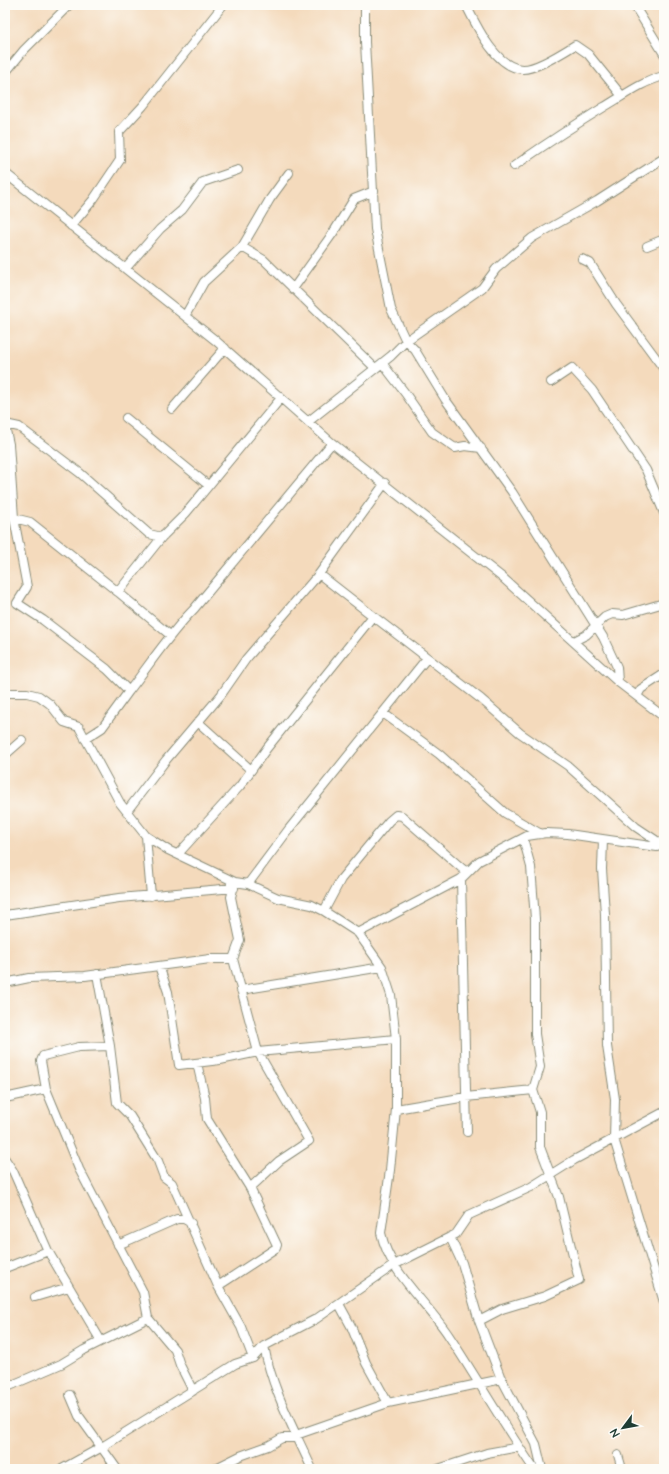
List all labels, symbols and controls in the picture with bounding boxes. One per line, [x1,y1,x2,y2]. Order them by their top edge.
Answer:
north arrow [603,1408,643,1448]
text: N [607,1426,623,1440]

